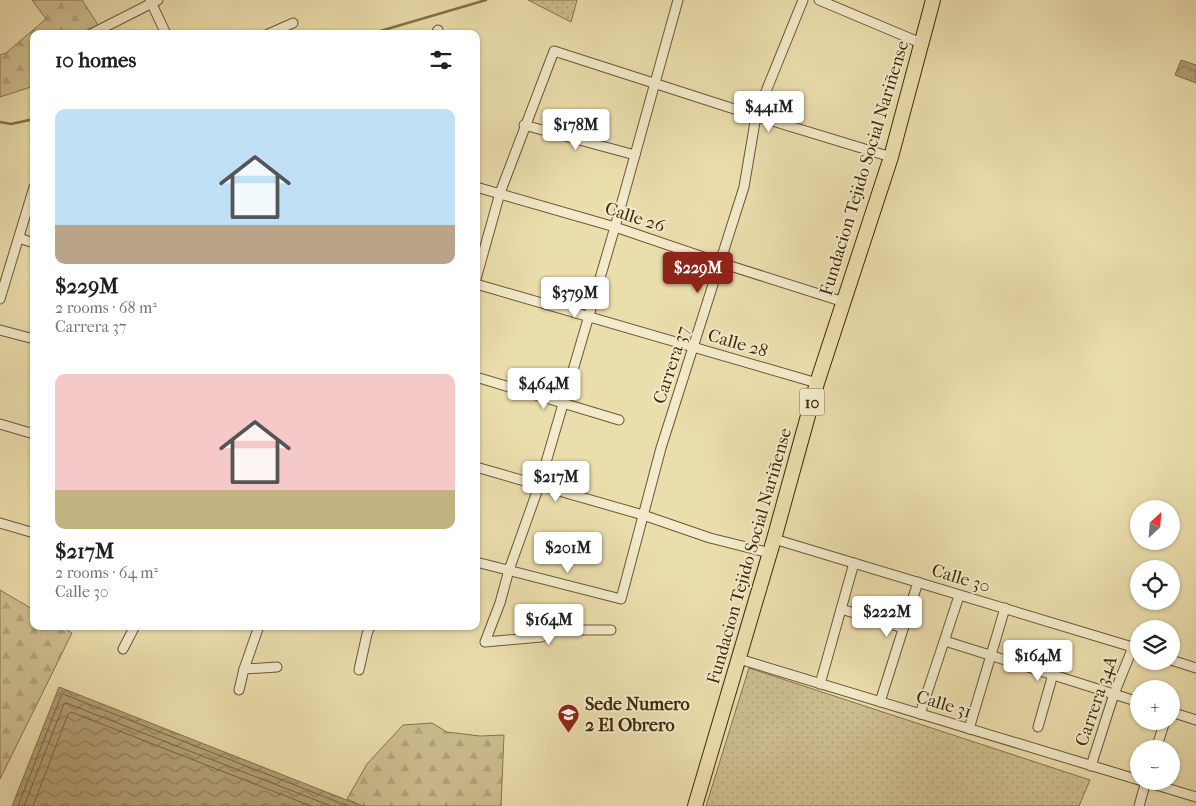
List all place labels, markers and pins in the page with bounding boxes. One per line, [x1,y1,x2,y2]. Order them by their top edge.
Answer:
pin: $441M [734,90,804,133]
pin: $178M [541,108,611,151]
pin: $229M [663,252,733,294]
pin: $379M [540,276,610,319]
pin: $464M [509,368,579,410]
pin: $217M [521,460,591,503]
pin: $201M [533,532,603,574]
pin: $222M [852,596,922,638]
pin: $164M [514,604,584,646]
pin: $164M [1003,640,1073,682]
place label: Sede Numero 2 El Obrero [585,694,690,736]
school or university icon: Sede Numero 2 El Obrero [557,702,581,733]

